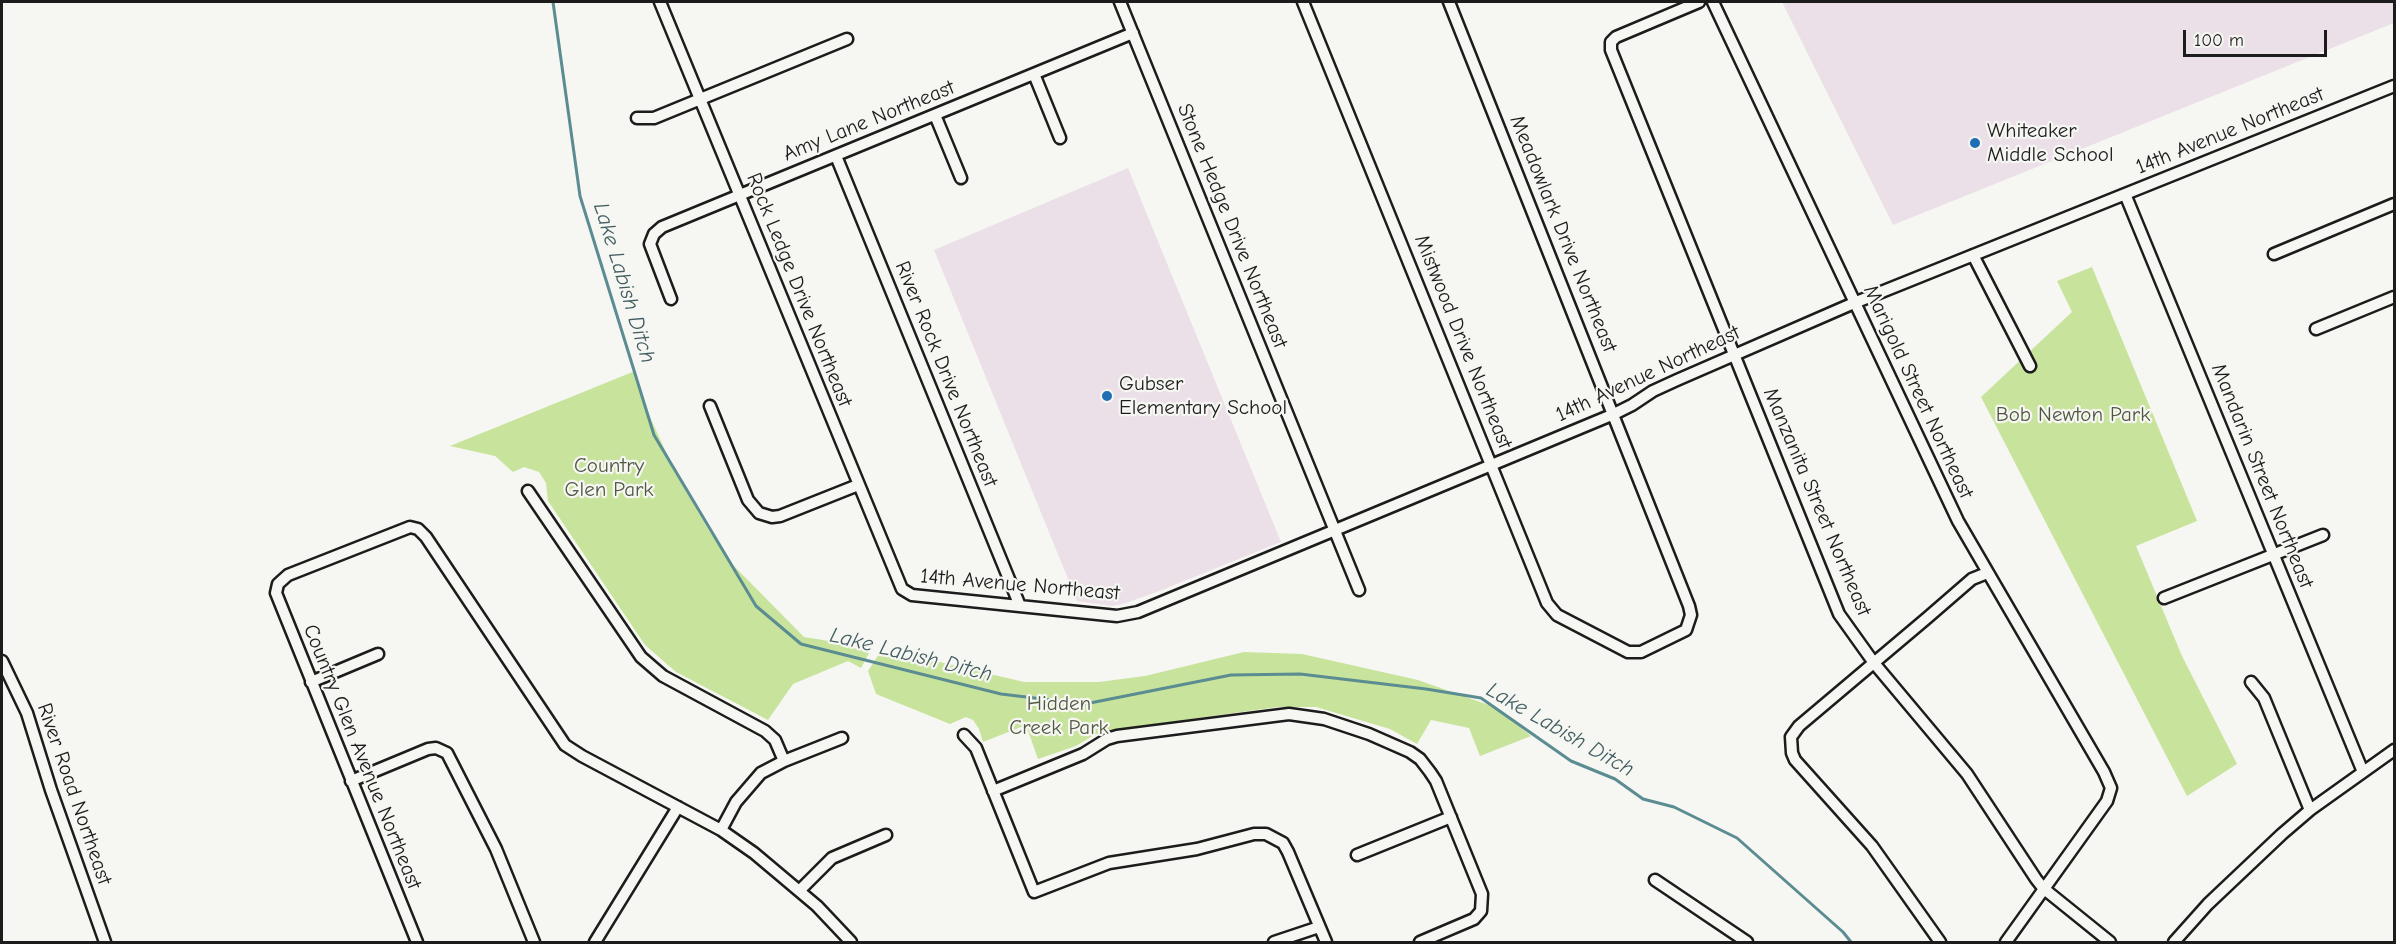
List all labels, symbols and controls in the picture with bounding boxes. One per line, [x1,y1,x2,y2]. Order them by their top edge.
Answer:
scale bar [2186,18,2330,56]
text: 100 m [2194,30,2244,51]
street label: Amy Lane Northeast [780,75,958,167]
street label: 14th Avenue Northeast [2132,82,2328,180]
street label: Stone Hedge Drive Northeast [1171,100,1293,352]
street label: Meadowlark Drive Northeast [1504,112,1622,356]
place label: Whiteaker Middle School [1987,118,2114,168]
marker: Whiteaker Middle School [1968,136,1982,150]
street label: Rock Ledge Drive Northeast [740,169,858,411]
water label: Lake Labish Ditch [587,200,661,366]
street label: Mistwood Drive Northeast [1409,231,1517,453]
street label: River Rock Drive Northeast [889,258,1003,490]
street label: Marigold Street Northeast [1857,281,1979,503]
street label: 14th Avenue Northeast [1552,320,1744,428]
street label: Mandarin Street Northeast [2205,360,2319,592]
place label: Gubser Elementary School [1119,371,1287,421]
street label: Manzanita Street Northeast [1757,384,1877,620]
marker: Gubser Elementary School [1100,389,1114,403]
park label: Bob Newton Park [1996,402,2150,428]
park label: Country Glen Park [565,453,653,503]
street label: 14th Avenue Northeast [919,564,1121,606]
street label: Country Glen Avenue Northeast [297,621,427,893]
water label: Lake Labish Ditch [827,622,995,688]
water label: Lake Labish Ditch [1481,677,1639,783]
park label: Hidden Creek Park [1009,691,1109,741]
street label: River Road Northeast [31,700,117,888]

